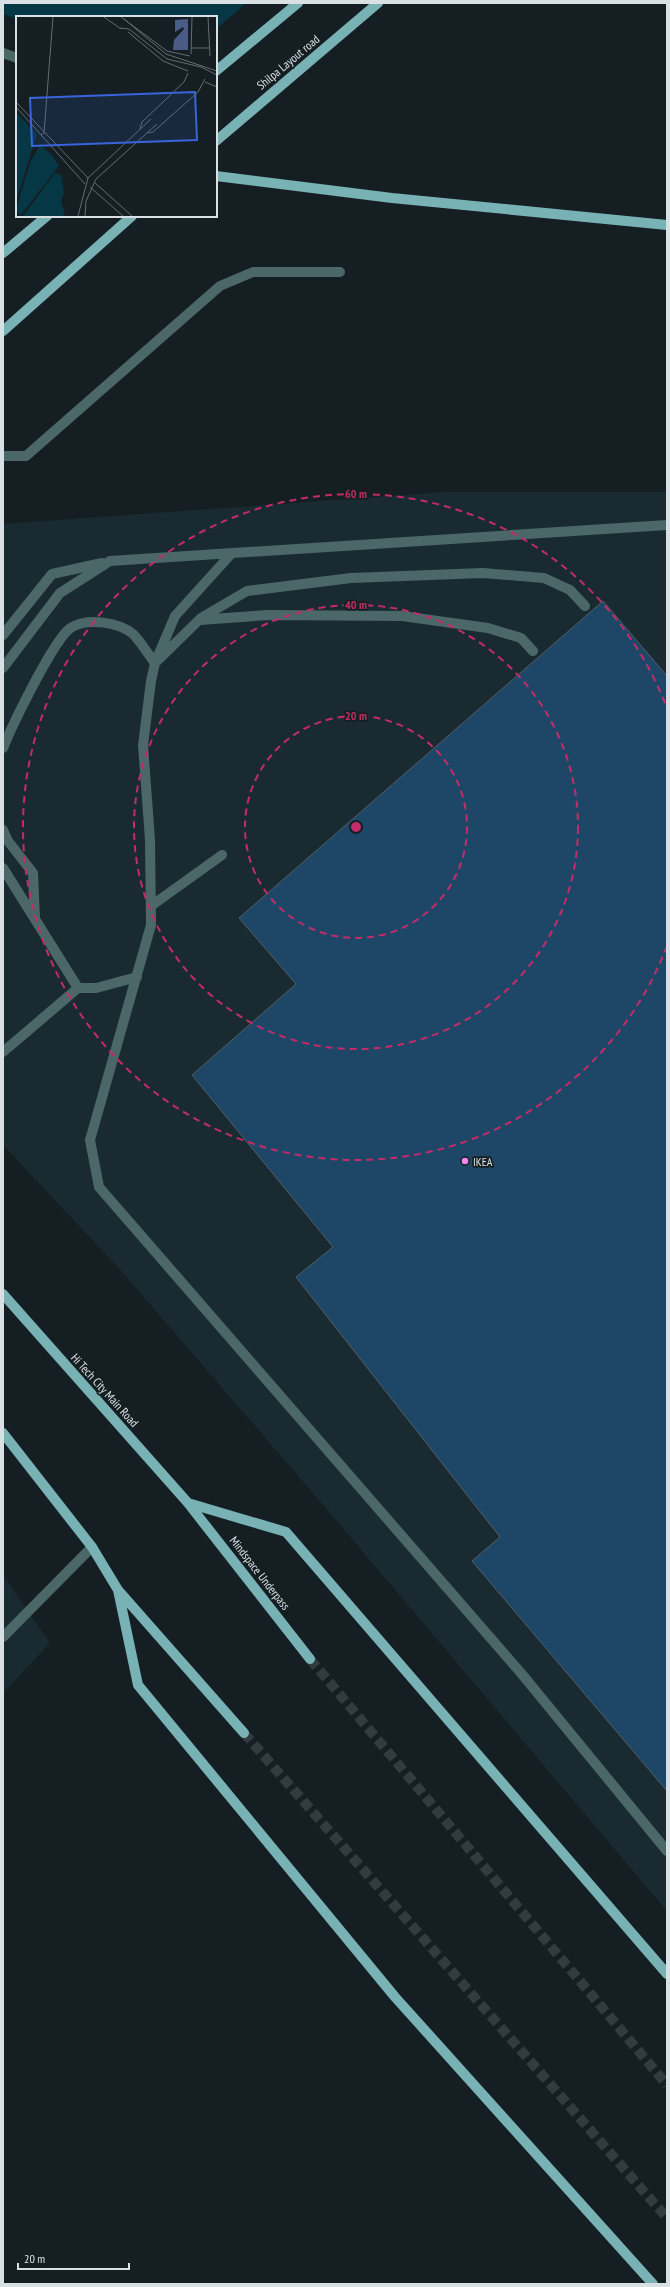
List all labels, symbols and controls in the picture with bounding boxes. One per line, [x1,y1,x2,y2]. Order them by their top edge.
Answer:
inset map [16,16,217,217]
street label: Shilpa Layout road [254,31,322,93]
text: 60 m [345,486,367,501]
text: 40 m [345,597,367,612]
text: 20 m [345,708,367,723]
centre of rings [349,820,363,834]
place label: IKEA [473,1154,493,1169]
marker: IKEA [460,1156,470,1166]
street label: Hi Tech City Main Road [68,1350,142,1430]
street label: Mindspace Underpass [227,1533,293,1613]
scale bar [18,2245,129,2271]
text: 20 m [24,2251,45,2266]

